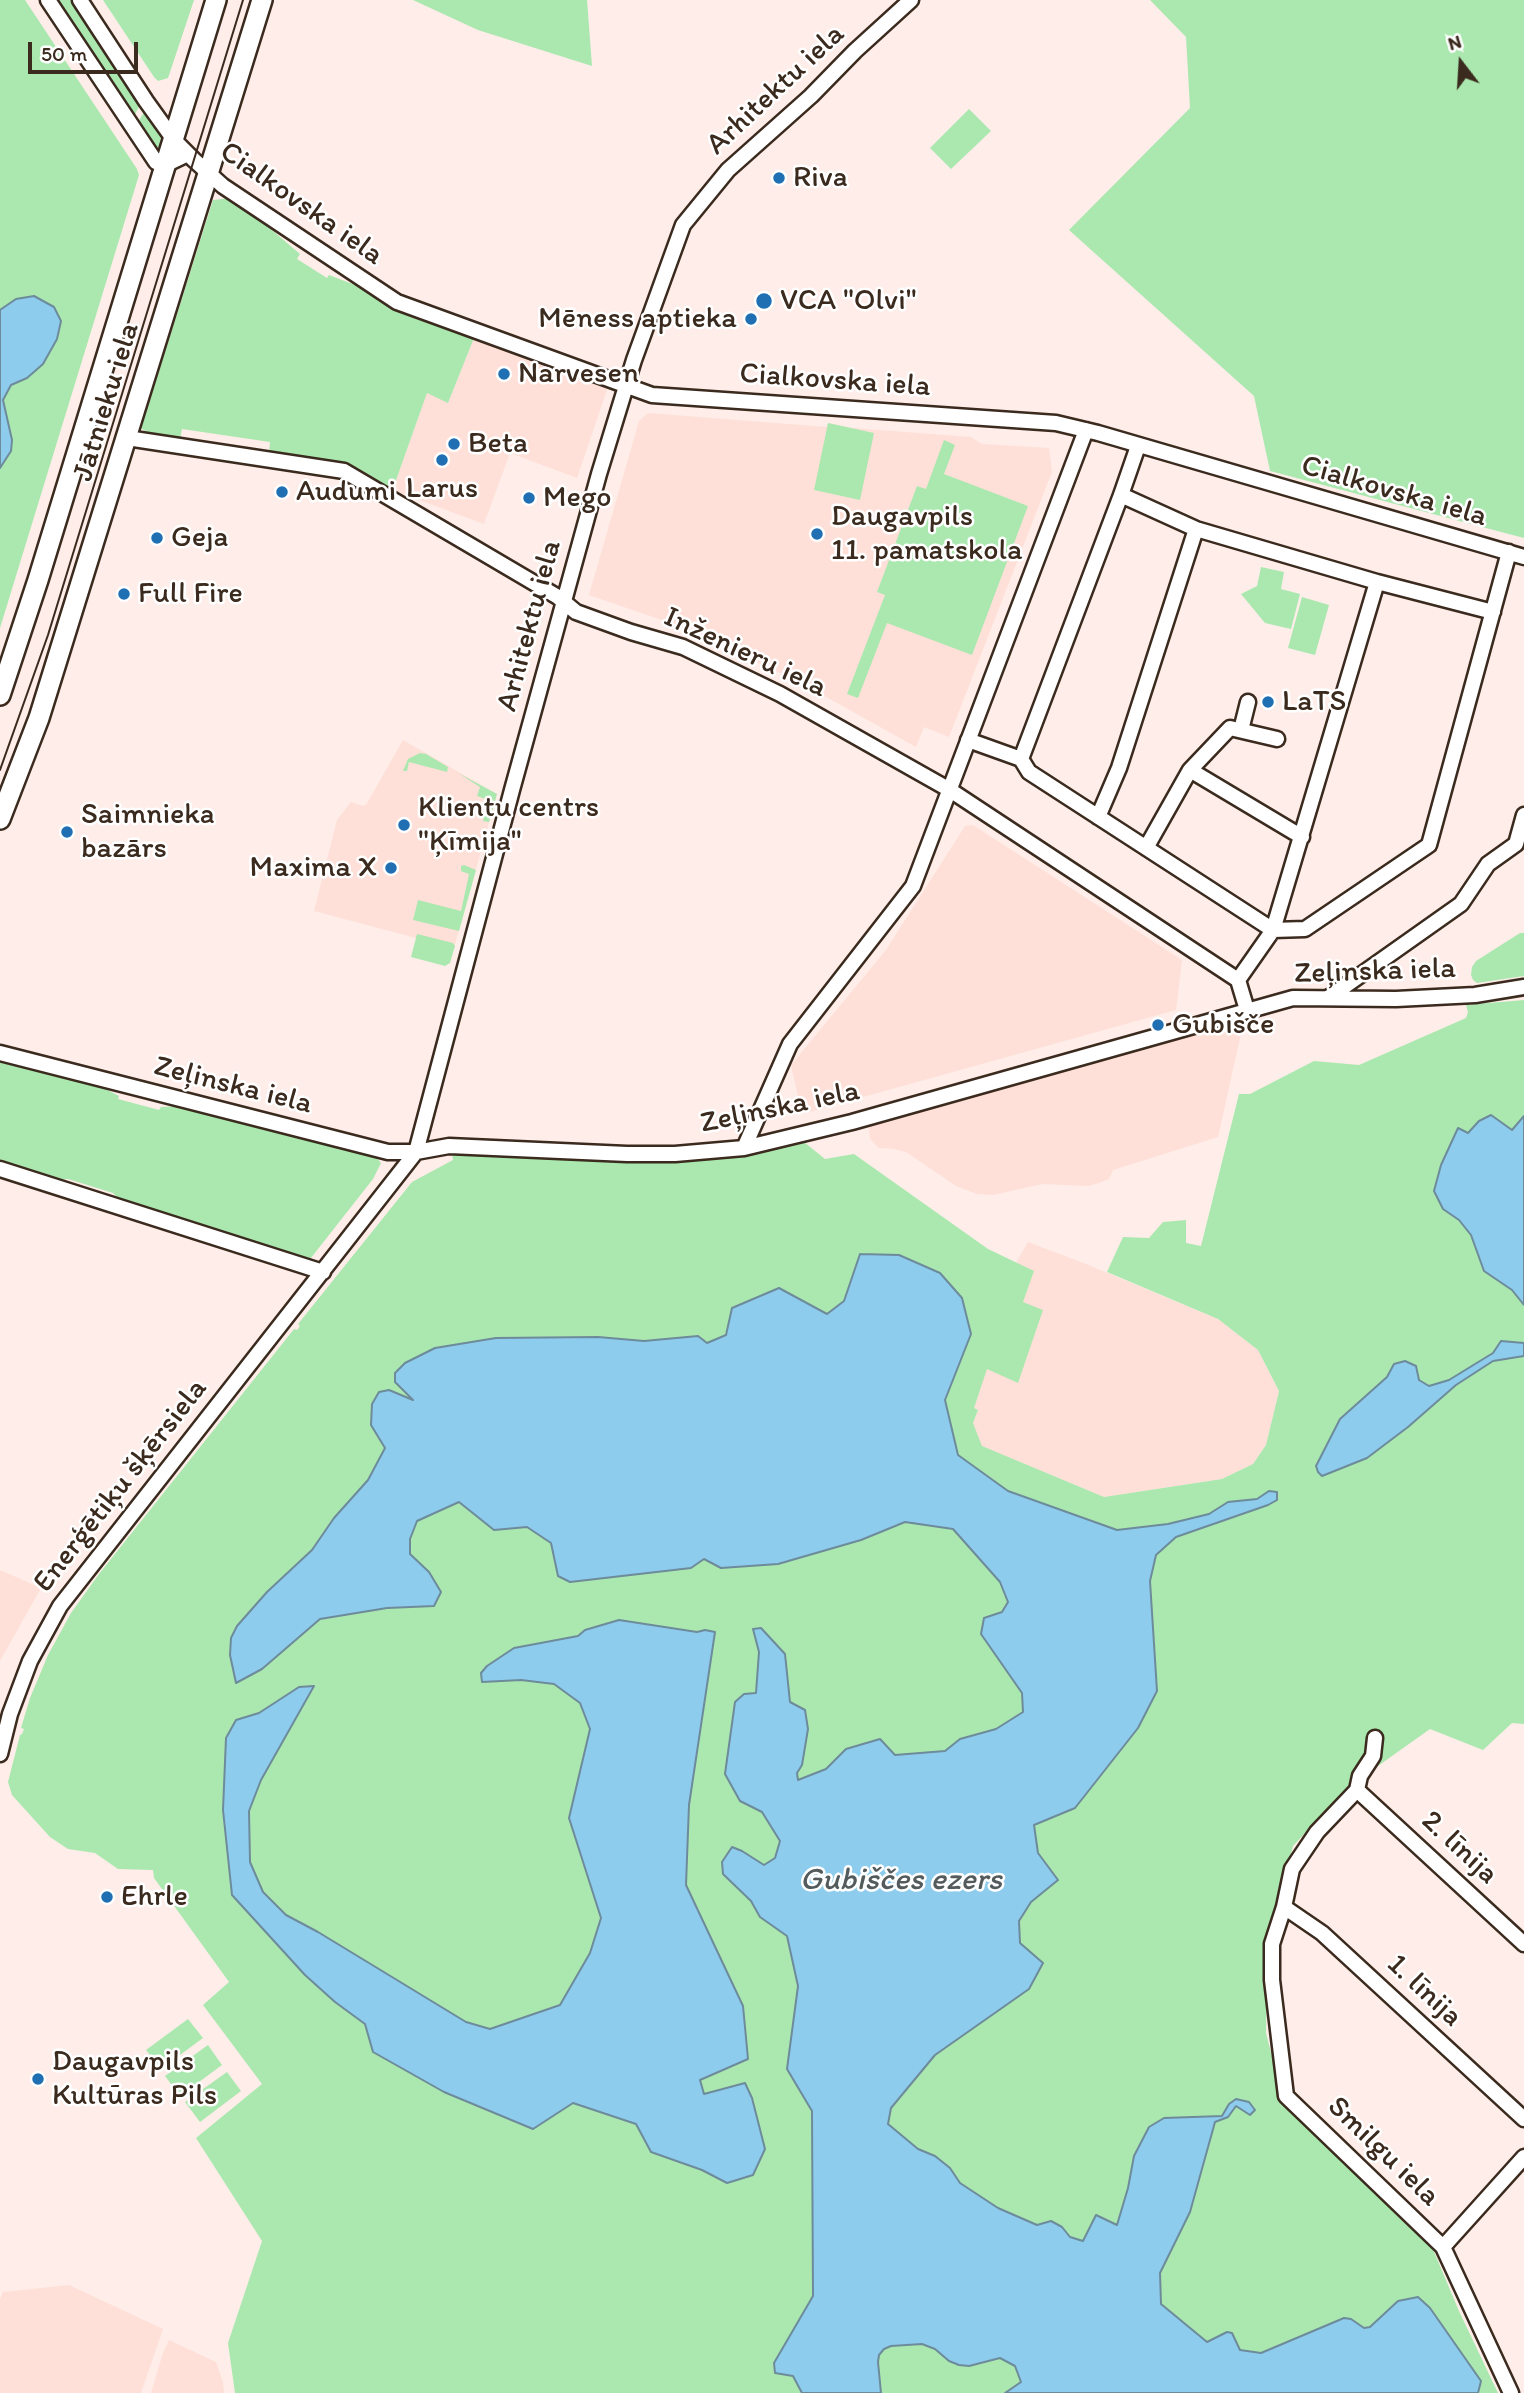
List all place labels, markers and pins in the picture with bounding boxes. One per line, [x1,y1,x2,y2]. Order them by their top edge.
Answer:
place label: Riva [793,160,847,196]
marker: Riva [771,170,787,186]
place label: VCA "Olvi" [780,283,917,319]
marker: VCA "Olvi" [754,291,774,311]
place label: Mēness aptieka [538,301,737,337]
marker: Mēness aptieka [743,311,759,327]
place label: Narvesen [518,356,639,392]
marker: Narvesen [496,366,512,382]
place label: Beta [468,426,528,462]
marker: Beta [446,436,462,452]
marker: Larus [434,452,450,468]
place label: Larus [406,471,478,507]
place label: Audumi [296,474,396,510]
place label: Mego [543,480,612,516]
marker: Audumi [274,484,290,500]
marker: Mego [521,490,537,506]
place label: Daugavpils 11. pamatskola [831,499,1023,570]
place label: Geja [171,520,228,556]
marker: Daugavpils 11. pamatskola [809,526,825,542]
marker: Geja [149,530,165,546]
place label: Full Fire [138,576,243,612]
marker: Full Fire [116,586,132,602]
place label: LaTS [1282,684,1346,720]
marker: LaTS [1260,694,1276,710]
place label: Klientu centrs "Ķīmija" [418,790,599,860]
place label: Saimnieka bazārs [81,797,215,868]
marker: Klientu centrs "Ķīmija" [396,817,412,833]
marker: Saimnieka bazārs [59,824,75,840]
place label: Maxima X [250,850,377,886]
marker: Maxima X [383,860,399,876]
place label: Gubišče [1172,1007,1274,1043]
marker: Gubišče [1150,1017,1166,1033]
place label: Ehrle [121,1879,188,1915]
marker: Ehrle [99,1889,115,1905]
place label: Daugavpils Kultūras Pils [52,2044,217,2114]
marker: Daugavpils Kultūras Pils [30,2071,46,2087]

